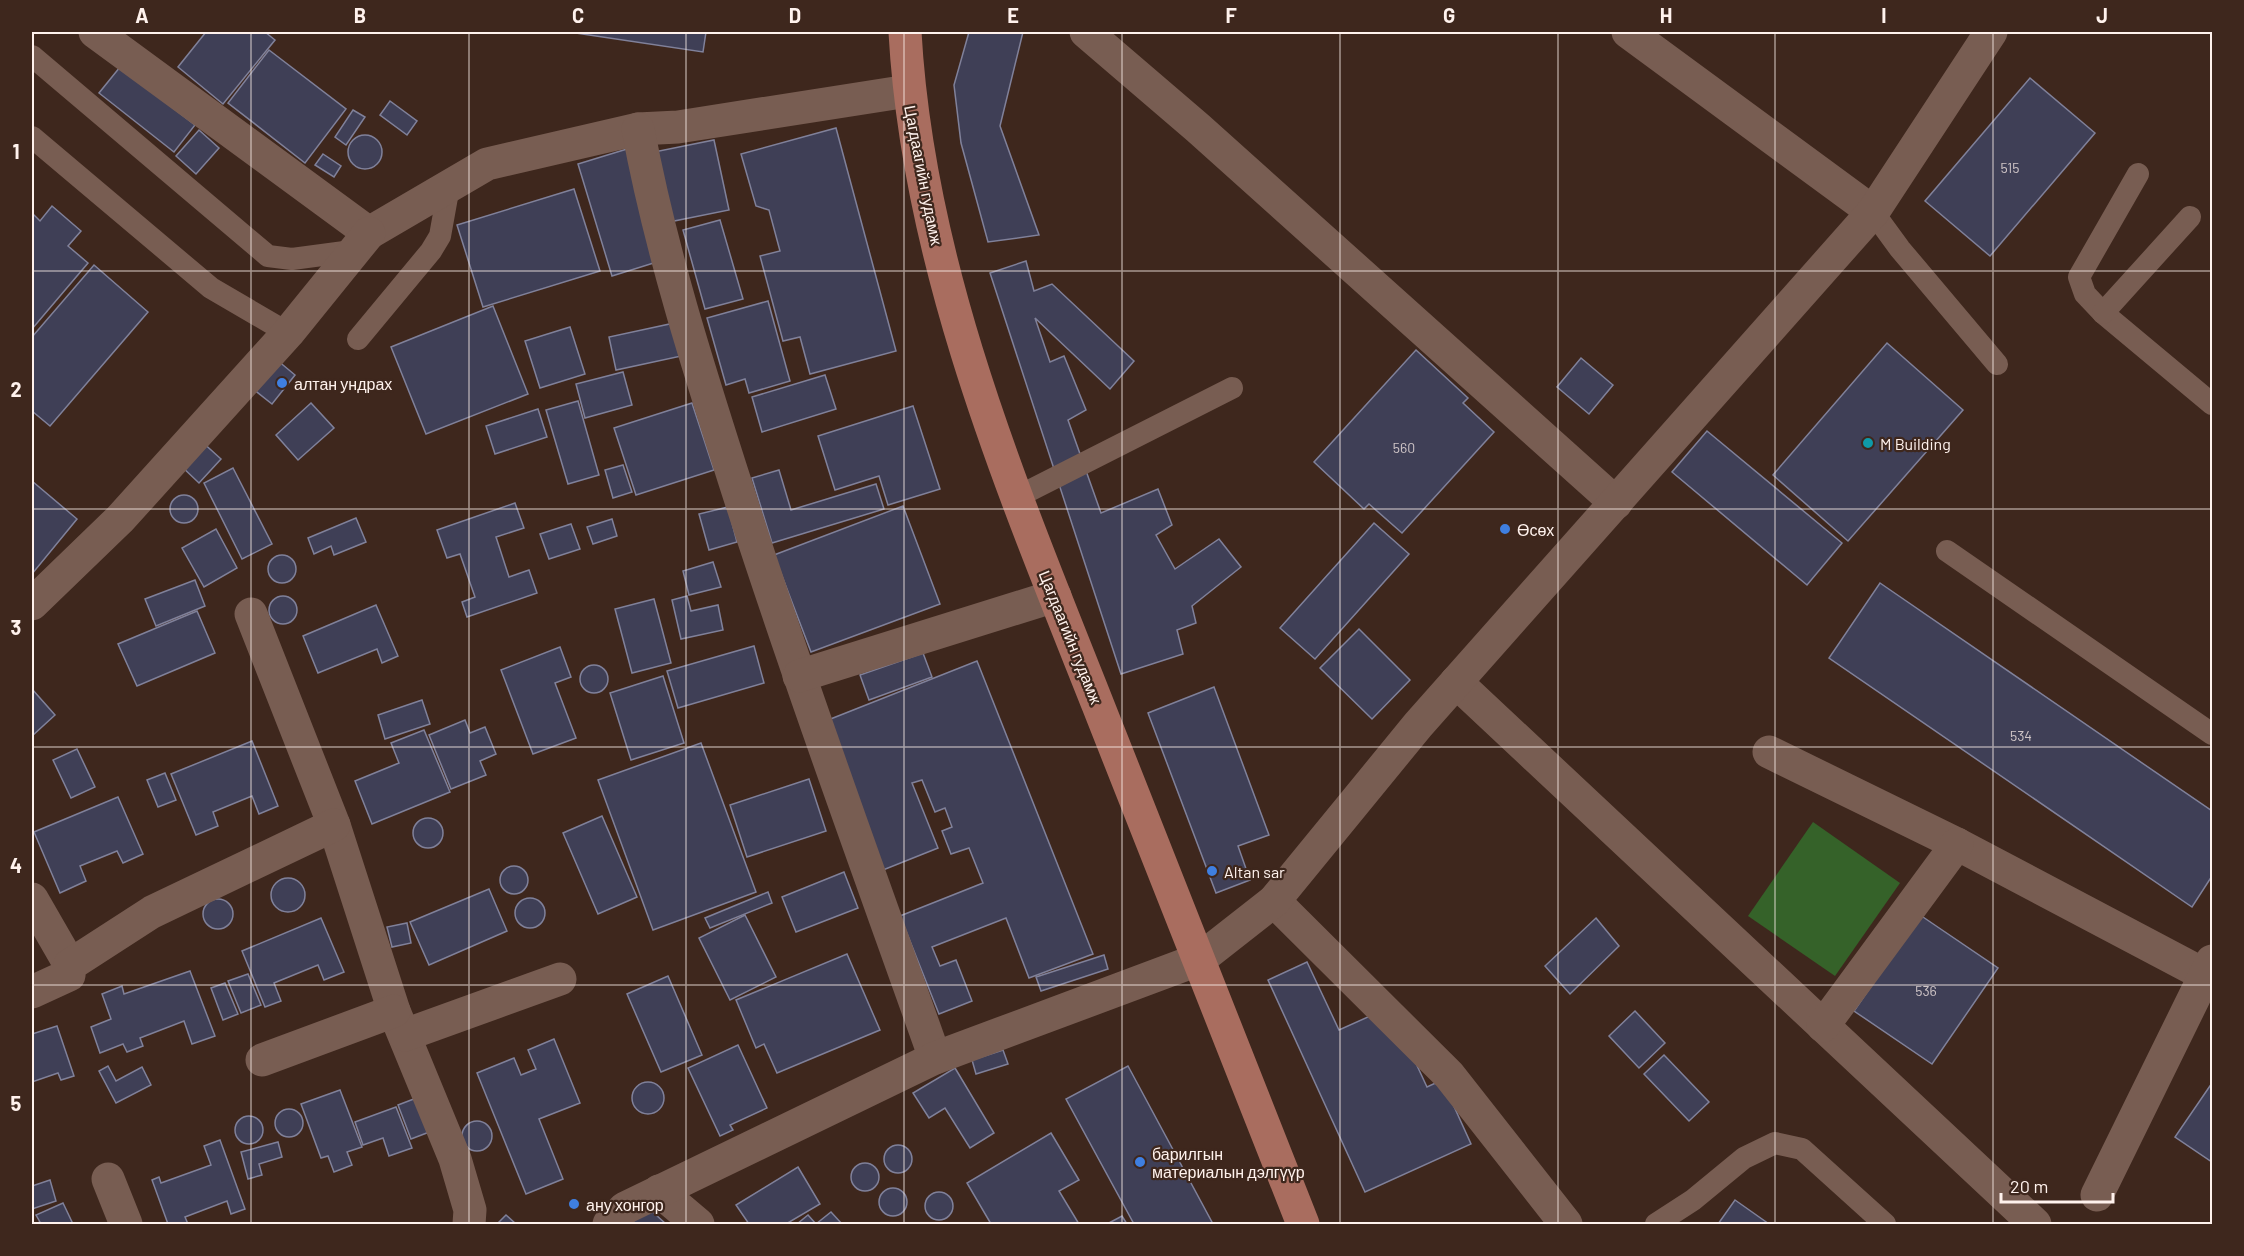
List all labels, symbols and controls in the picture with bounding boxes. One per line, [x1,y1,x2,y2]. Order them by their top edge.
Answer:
text: A [135,3,149,27]
text: B [354,3,366,27]
text: C [572,3,584,27]
text: D [789,3,801,27]
text: E [1007,3,1019,27]
text: F [1225,3,1237,27]
text: G [1443,3,1455,27]
text: H [1660,3,1672,27]
text: I [1881,3,1887,27]
text: J [2096,3,2108,27]
street label: Цагдаагийн гудамж [901,103,947,247]
text: 1 [12,139,20,163]
house number: 515 [2001,159,2019,176]
place label: алтан ундрах [294,374,392,393]
marker: алтан ундрах [275,376,289,390]
text: 2 [10,377,22,401]
place label: M Building [1880,434,1951,453]
marker: M Building [1861,436,1875,450]
house number: 560 [1393,439,1415,456]
place label: Өсөх [1517,520,1554,539]
marker: Өсөх [1498,522,1512,536]
street label: Цагдаагийн гудамж [1036,567,1107,707]
text: 3 [11,615,21,639]
house number: 534 [2010,727,2032,744]
text: 4 [10,853,22,877]
place label: Altan sar [1224,862,1285,881]
marker: Altan sar [1205,864,1219,878]
house number: 536 [1915,982,1937,999]
text: 5 [11,1091,22,1115]
place label: барилгын материалын дэлгүүр [1152,1144,1305,1181]
marker: барилгын материалын дэлгүүр [1133,1155,1147,1169]
scale bar [2001,1166,2114,1204]
text: 20 m [2010,1175,2048,1197]
place label: ану хонгор [586,1195,664,1214]
marker: ану хонгор [567,1197,581,1211]

